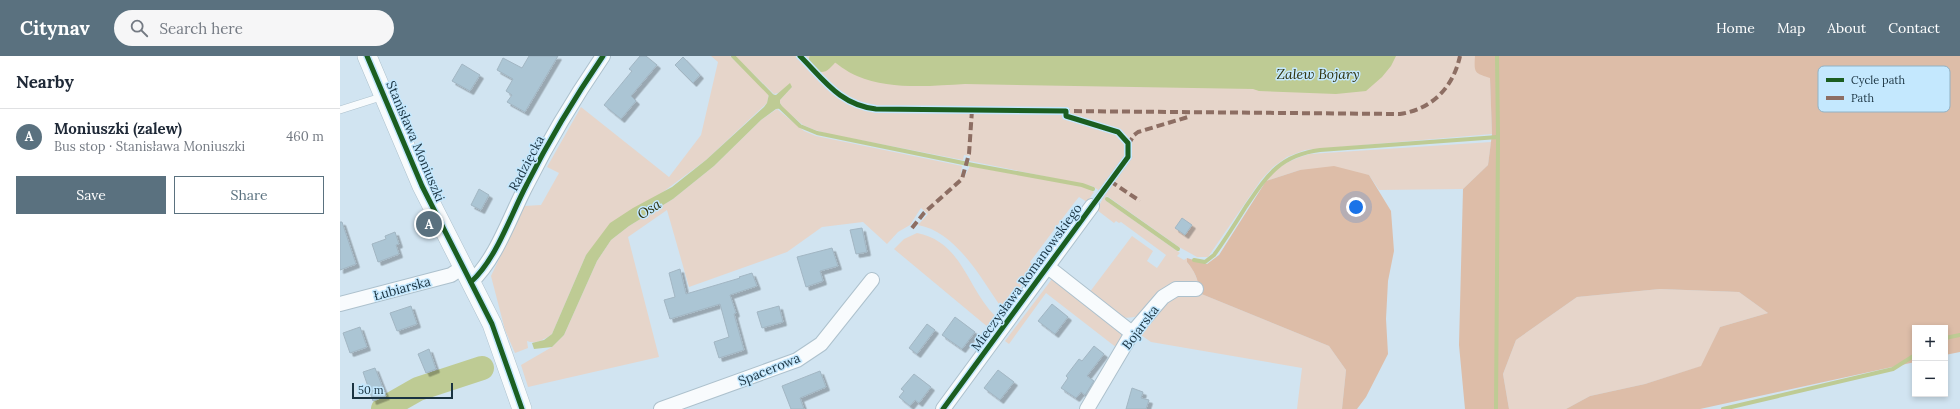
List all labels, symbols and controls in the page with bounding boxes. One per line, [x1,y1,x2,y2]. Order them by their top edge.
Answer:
search box [114,10,394,46]
text: Citynav [20,16,90,40]
icon: search [128,17,150,39]
text: Search here [160,19,243,38]
text: Home [1716,19,1755,37]
text: Map [1777,19,1805,37]
text: About [1827,19,1866,37]
text: Contact [1888,19,1940,37]
water label: Zalew Bojary [1276,65,1360,83]
legend [1818,66,1950,112]
text: Nearby [16,71,74,93]
text: Cycle path [1851,73,1906,87]
street label: Stanisława Moniuszki [382,78,449,204]
text: Path [1851,91,1874,105]
text: Moniuszki (zalew) [54,119,182,138]
text: A [25,128,33,145]
text: 460 m [286,128,324,145]
street label: Radzięcka [505,132,548,194]
text: Bus stop · Stanisława Moniuszki [54,138,245,155]
button: Save [16,176,166,214]
button: Share [174,176,324,214]
water label: Osa [634,195,665,223]
your location [1346,197,1366,217]
street label: Mieczysława Romanowskiego [967,200,1086,354]
pin: A [416,209,442,239]
street label: Łubiarska [372,273,433,304]
street label: Bojarska [1118,302,1163,353]
map controls [1912,325,1948,397]
button: + [1912,325,1948,361]
street label: Spacerowa [736,349,803,390]
button: − [1912,361,1948,397]
scale bar [352,381,453,400]
text: 50 m [358,383,384,397]

